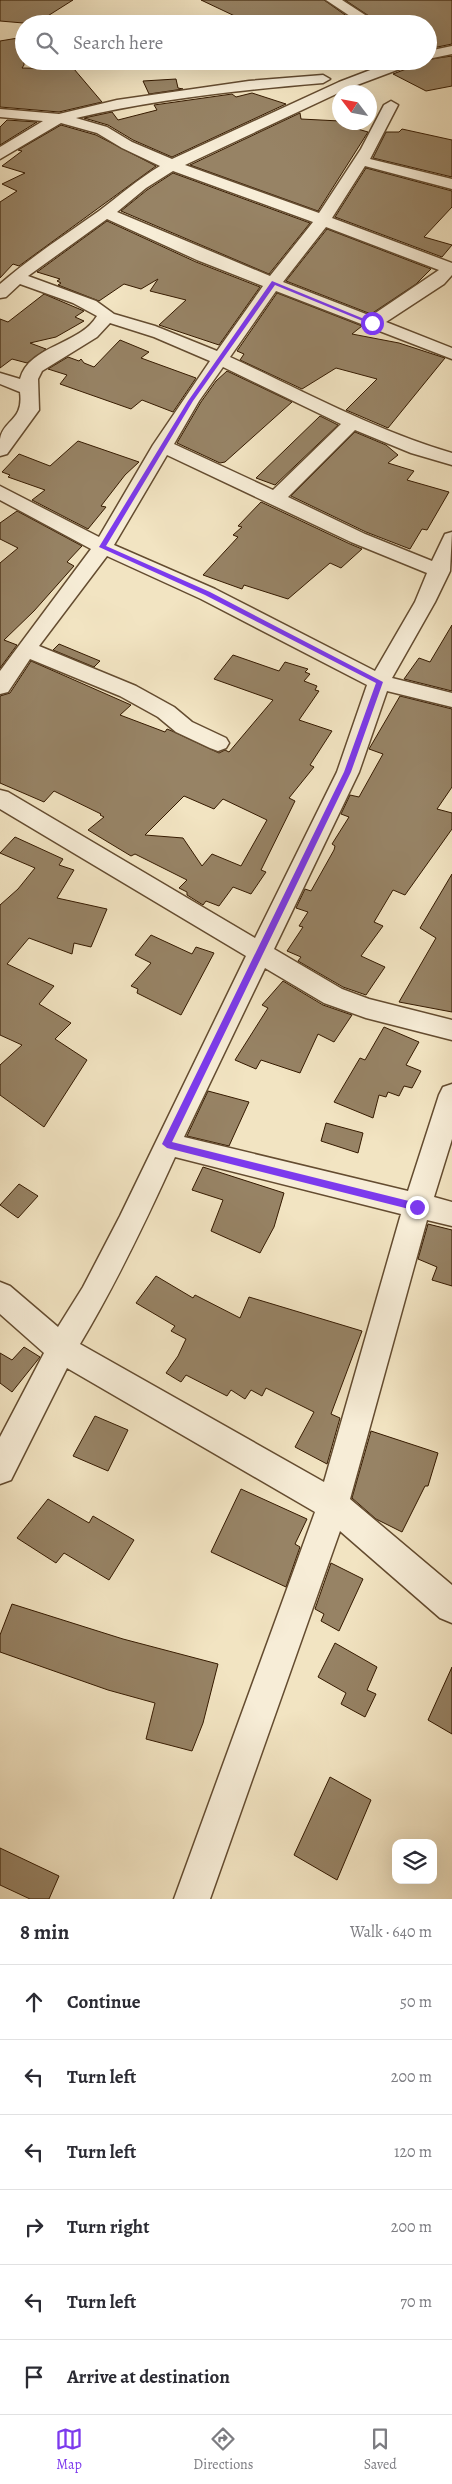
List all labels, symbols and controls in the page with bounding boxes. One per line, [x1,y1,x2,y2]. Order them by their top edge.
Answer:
search box [15,15,437,70]
icon: search [33,29,61,57]
text: Search here [73,30,163,56]
north arrow [332,85,377,130]
route start [361,312,384,335]
route end [406,1196,429,1219]
map controls [392,1839,437,1884]
button: layers [392,1839,437,1884]
text: 8 min [20,1918,69,1946]
text: Walk · 640 m [350,1921,432,1943]
icon: ahead [20,1988,48,2016]
text: Continue [67,1989,141,2015]
text: 50 m [400,1991,432,2013]
icon: left [20,2063,48,2091]
text: Turn left [67,2064,136,2090]
text: 200 m [391,2066,432,2088]
icon: left [20,2138,48,2166]
text: Turn left [67,2139,136,2165]
text: 120 m [394,2141,432,2163]
icon: right [20,2213,48,2241]
text: Turn right [67,2214,149,2240]
text: 200 m [391,2216,432,2238]
icon: left [20,2288,48,2316]
text: Turn left [67,2289,136,2315]
text: 70 m [400,2291,432,2313]
icon: arrive [20,2363,48,2391]
text: Arrive at destination [67,2364,230,2390]
tab: Map [55,2425,83,2474]
tab: Directions [193,2425,253,2474]
tab: Saved [364,2425,397,2474]

